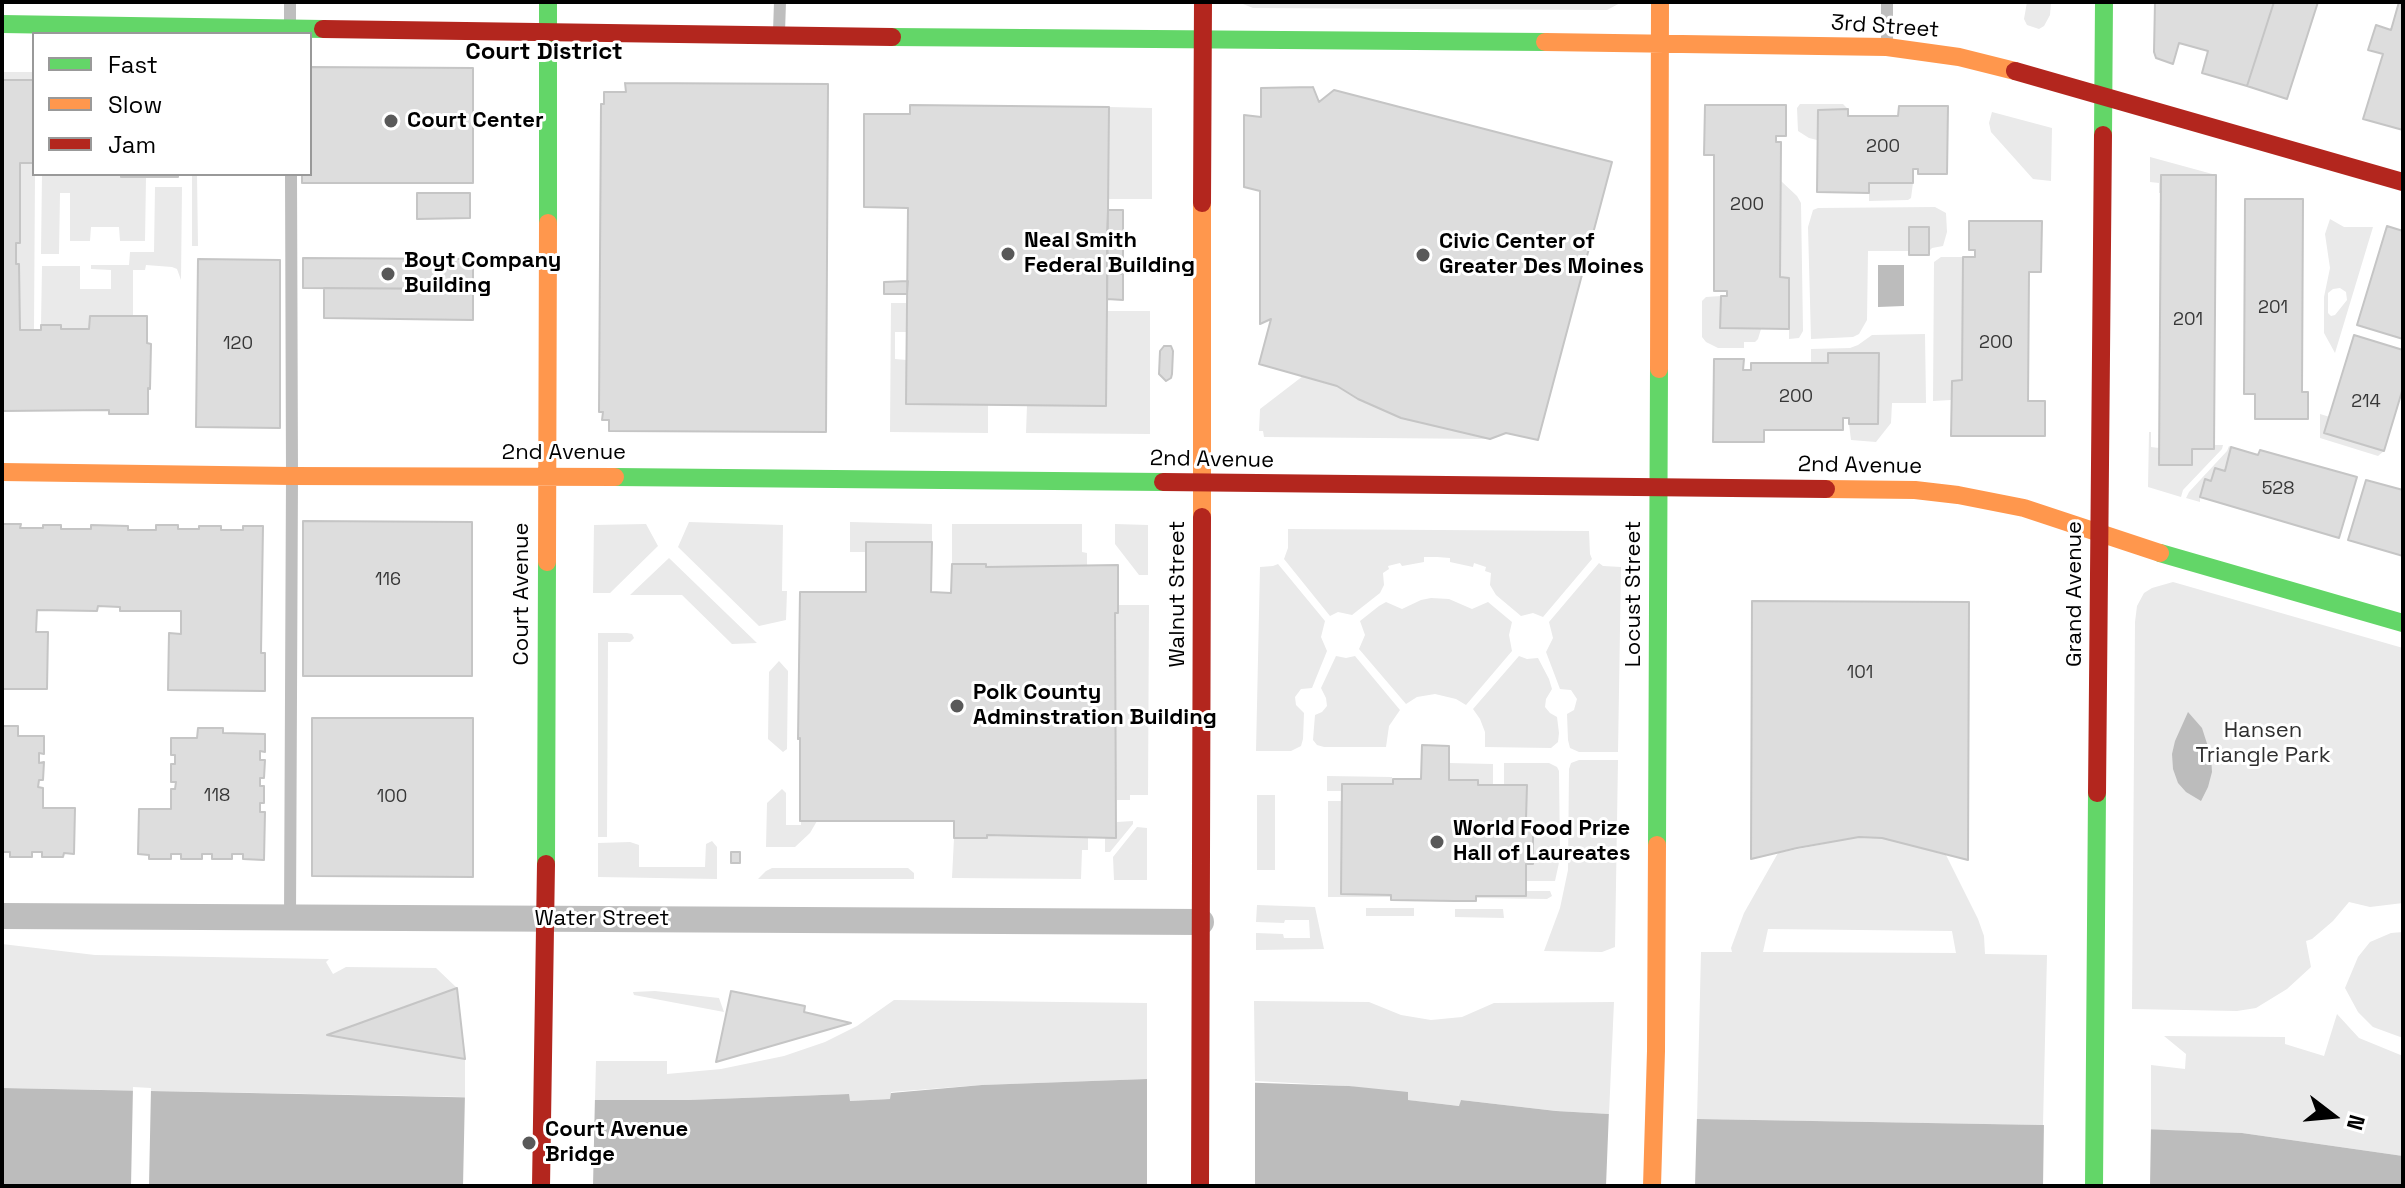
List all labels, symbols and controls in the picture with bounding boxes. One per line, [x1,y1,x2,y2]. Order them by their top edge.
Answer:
street label: 3rd Street [1830,10,1940,44]
legend [32,32,312,176]
district label: Court District [465,38,623,66]
text: Fast [108,49,158,80]
text: Slow [108,89,162,120]
place label: Court Center [407,108,544,134]
marker: Court Center [382,112,400,130]
text: Jam [108,129,156,160]
house number: 200 [1866,136,1900,158]
house number: 200 [1730,194,1764,216]
place label: Neal Smith Federal Building [1024,228,1195,280]
place label: Civic Center of Greater Des Moines [1439,229,1644,280]
marker: Neal Smith Federal Building [999,245,1017,263]
marker: Civic Center of Greater Des Moines [1414,246,1432,264]
place label: Boyt Company Building [404,248,561,300]
marker: Boyt Company Building [379,265,397,283]
house number: 201 [2258,297,2288,319]
house number: 201 [2173,309,2203,331]
house number: 200 [1979,332,2013,354]
house number: 120 [223,333,253,355]
house number: 200 [1779,386,1813,408]
house number: 214 [2351,391,2381,413]
street label: 2nd Avenue [502,440,626,466]
street label: 2nd Avenue [1150,446,1274,474]
street label: 2nd Avenue [1798,452,1922,480]
house number: 528 [2262,478,2294,500]
street label: Walnut Street [1165,521,1191,667]
street label: Locust Street [1621,521,1647,667]
street label: Grand Avenue [2062,521,2088,667]
street label: Court Avenue [509,523,535,665]
house number: 116 [375,569,401,591]
house number: 101 [1847,662,1873,684]
place label: Polk County Adminstration Building [973,680,1217,732]
marker: Polk County Adminstration Building [948,697,966,715]
park label: Hansen Triangle Park [2195,718,2331,770]
house number: 118 [204,785,230,807]
house number: 100 [377,786,407,808]
place label: World Food Prize Hall of Laureates [1453,816,1630,868]
marker: World Food Prize Hall of Laureates [1428,833,1446,851]
street label: Water Street [535,906,669,932]
north arrow [2293,1076,2373,1156]
text: N [2341,1112,2372,1134]
place label: Court Avenue Bridge [545,1117,688,1168]
marker: Court Avenue Bridge [520,1134,538,1152]

